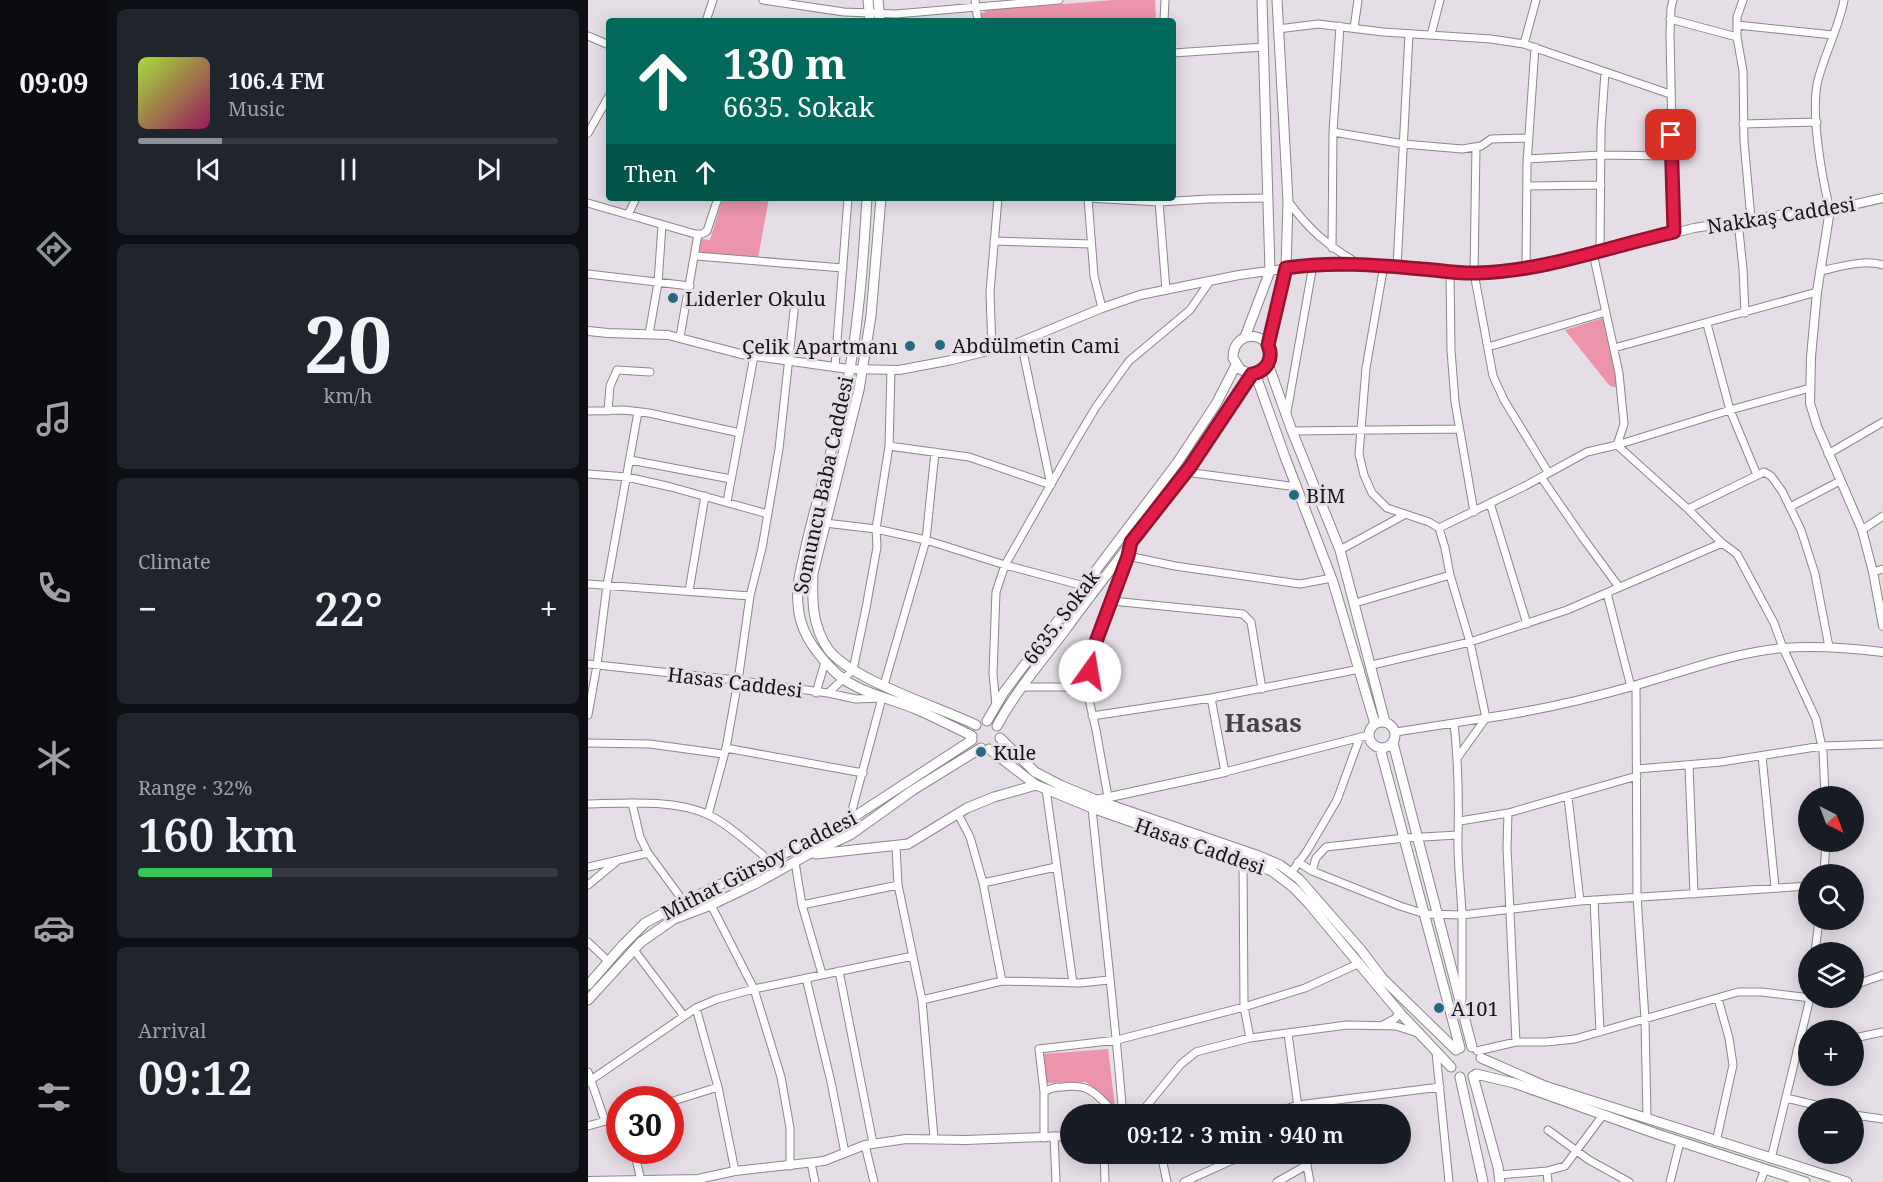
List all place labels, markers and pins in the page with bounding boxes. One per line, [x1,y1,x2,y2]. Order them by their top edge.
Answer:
pin [1645,109,1696,160]
place label: Liderler Okulu [685,285,826,312]
marker: Liderler Okulu [666,291,680,305]
place label: Abdülmetin Cami [952,332,1120,359]
place label: Çelik Apartmanı [742,333,899,360]
marker: Abdülmetin Cami [933,338,947,352]
marker: Çelik Apartmanı [903,339,917,353]
place label: BİM [1306,482,1345,509]
marker: BİM [1287,488,1301,502]
place label: Kule [993,739,1036,766]
marker: Kule [974,745,988,759]
place label: A101 [1451,995,1499,1022]
marker: A101 [1432,1001,1446,1015]

